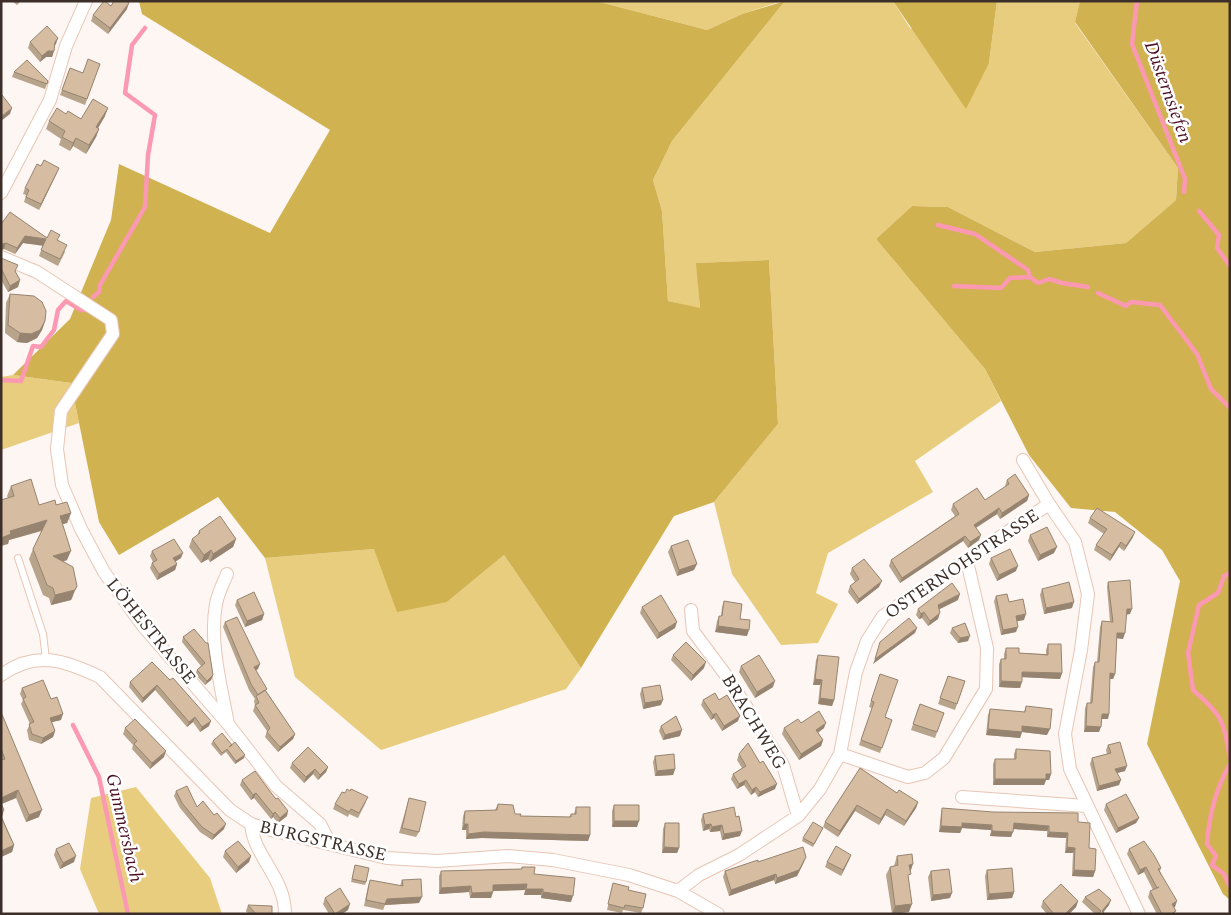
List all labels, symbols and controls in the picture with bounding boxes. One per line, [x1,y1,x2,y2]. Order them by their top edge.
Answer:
water label: Düsternsiefen [1136,37,1200,147]
street label: OSTERNOHSTRASSE [879,502,1045,626]
street label: LÖHESTRASSE [100,572,202,690]
street label: BRACHWEG [715,669,793,775]
water label: Gummersbach [97,771,151,886]
street label: BURGSTRASSE [257,813,389,869]

